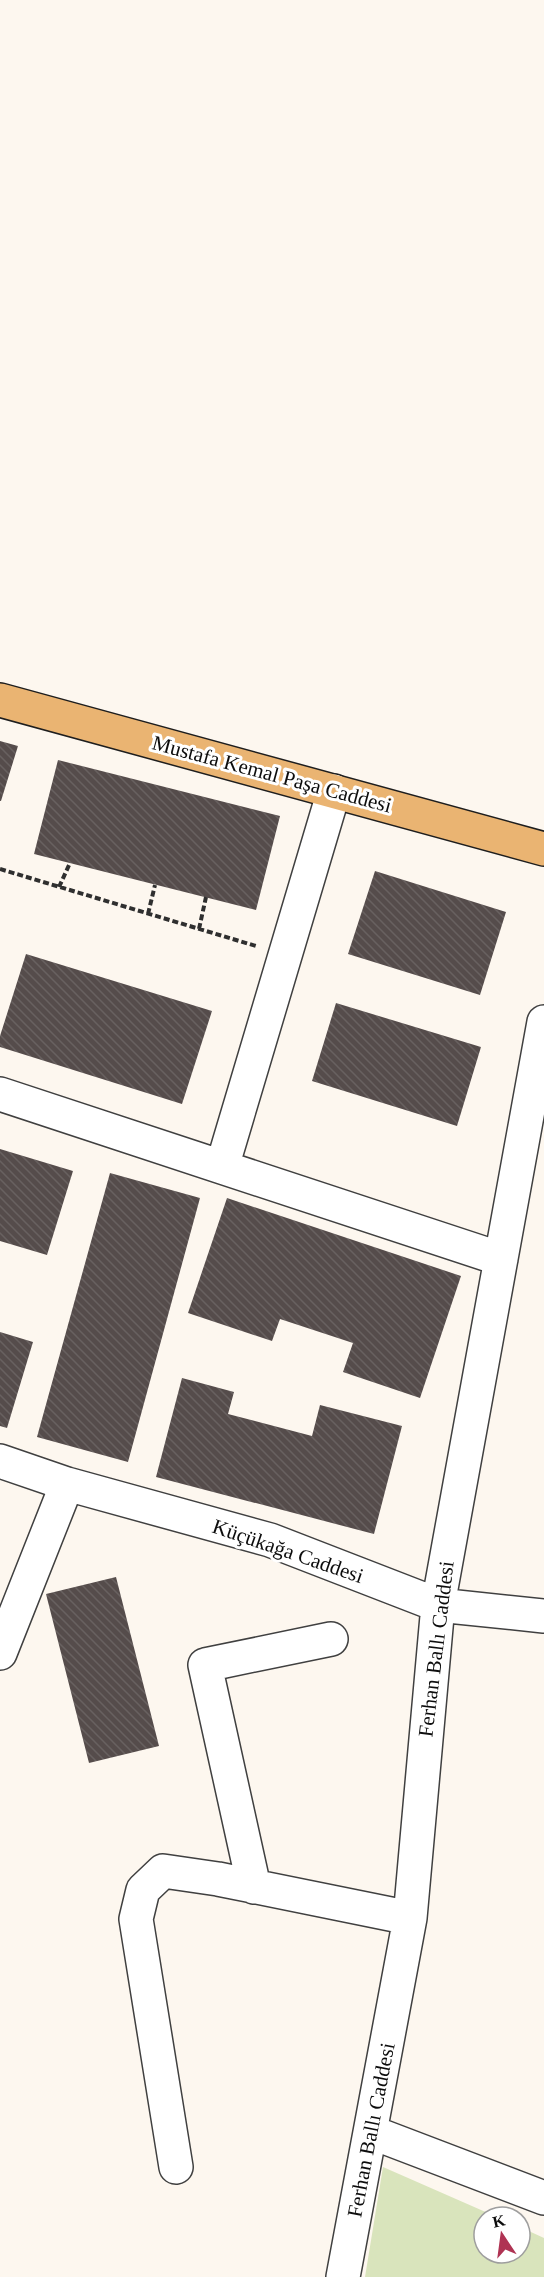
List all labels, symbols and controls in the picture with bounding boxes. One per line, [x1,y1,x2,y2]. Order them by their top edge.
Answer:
street label: Mustafa Kemal Paşa Caddesi [150,730,394,818]
street label: Küçükağa Caddesi [209,1514,367,1588]
street label: Ferhan Ballı Caddesi [413,1559,459,1738]
street label: Ferhan Ballı Caddesi [342,2041,400,2219]
north arrow [472,2205,532,2265]
text: K [491,2211,507,2231]

